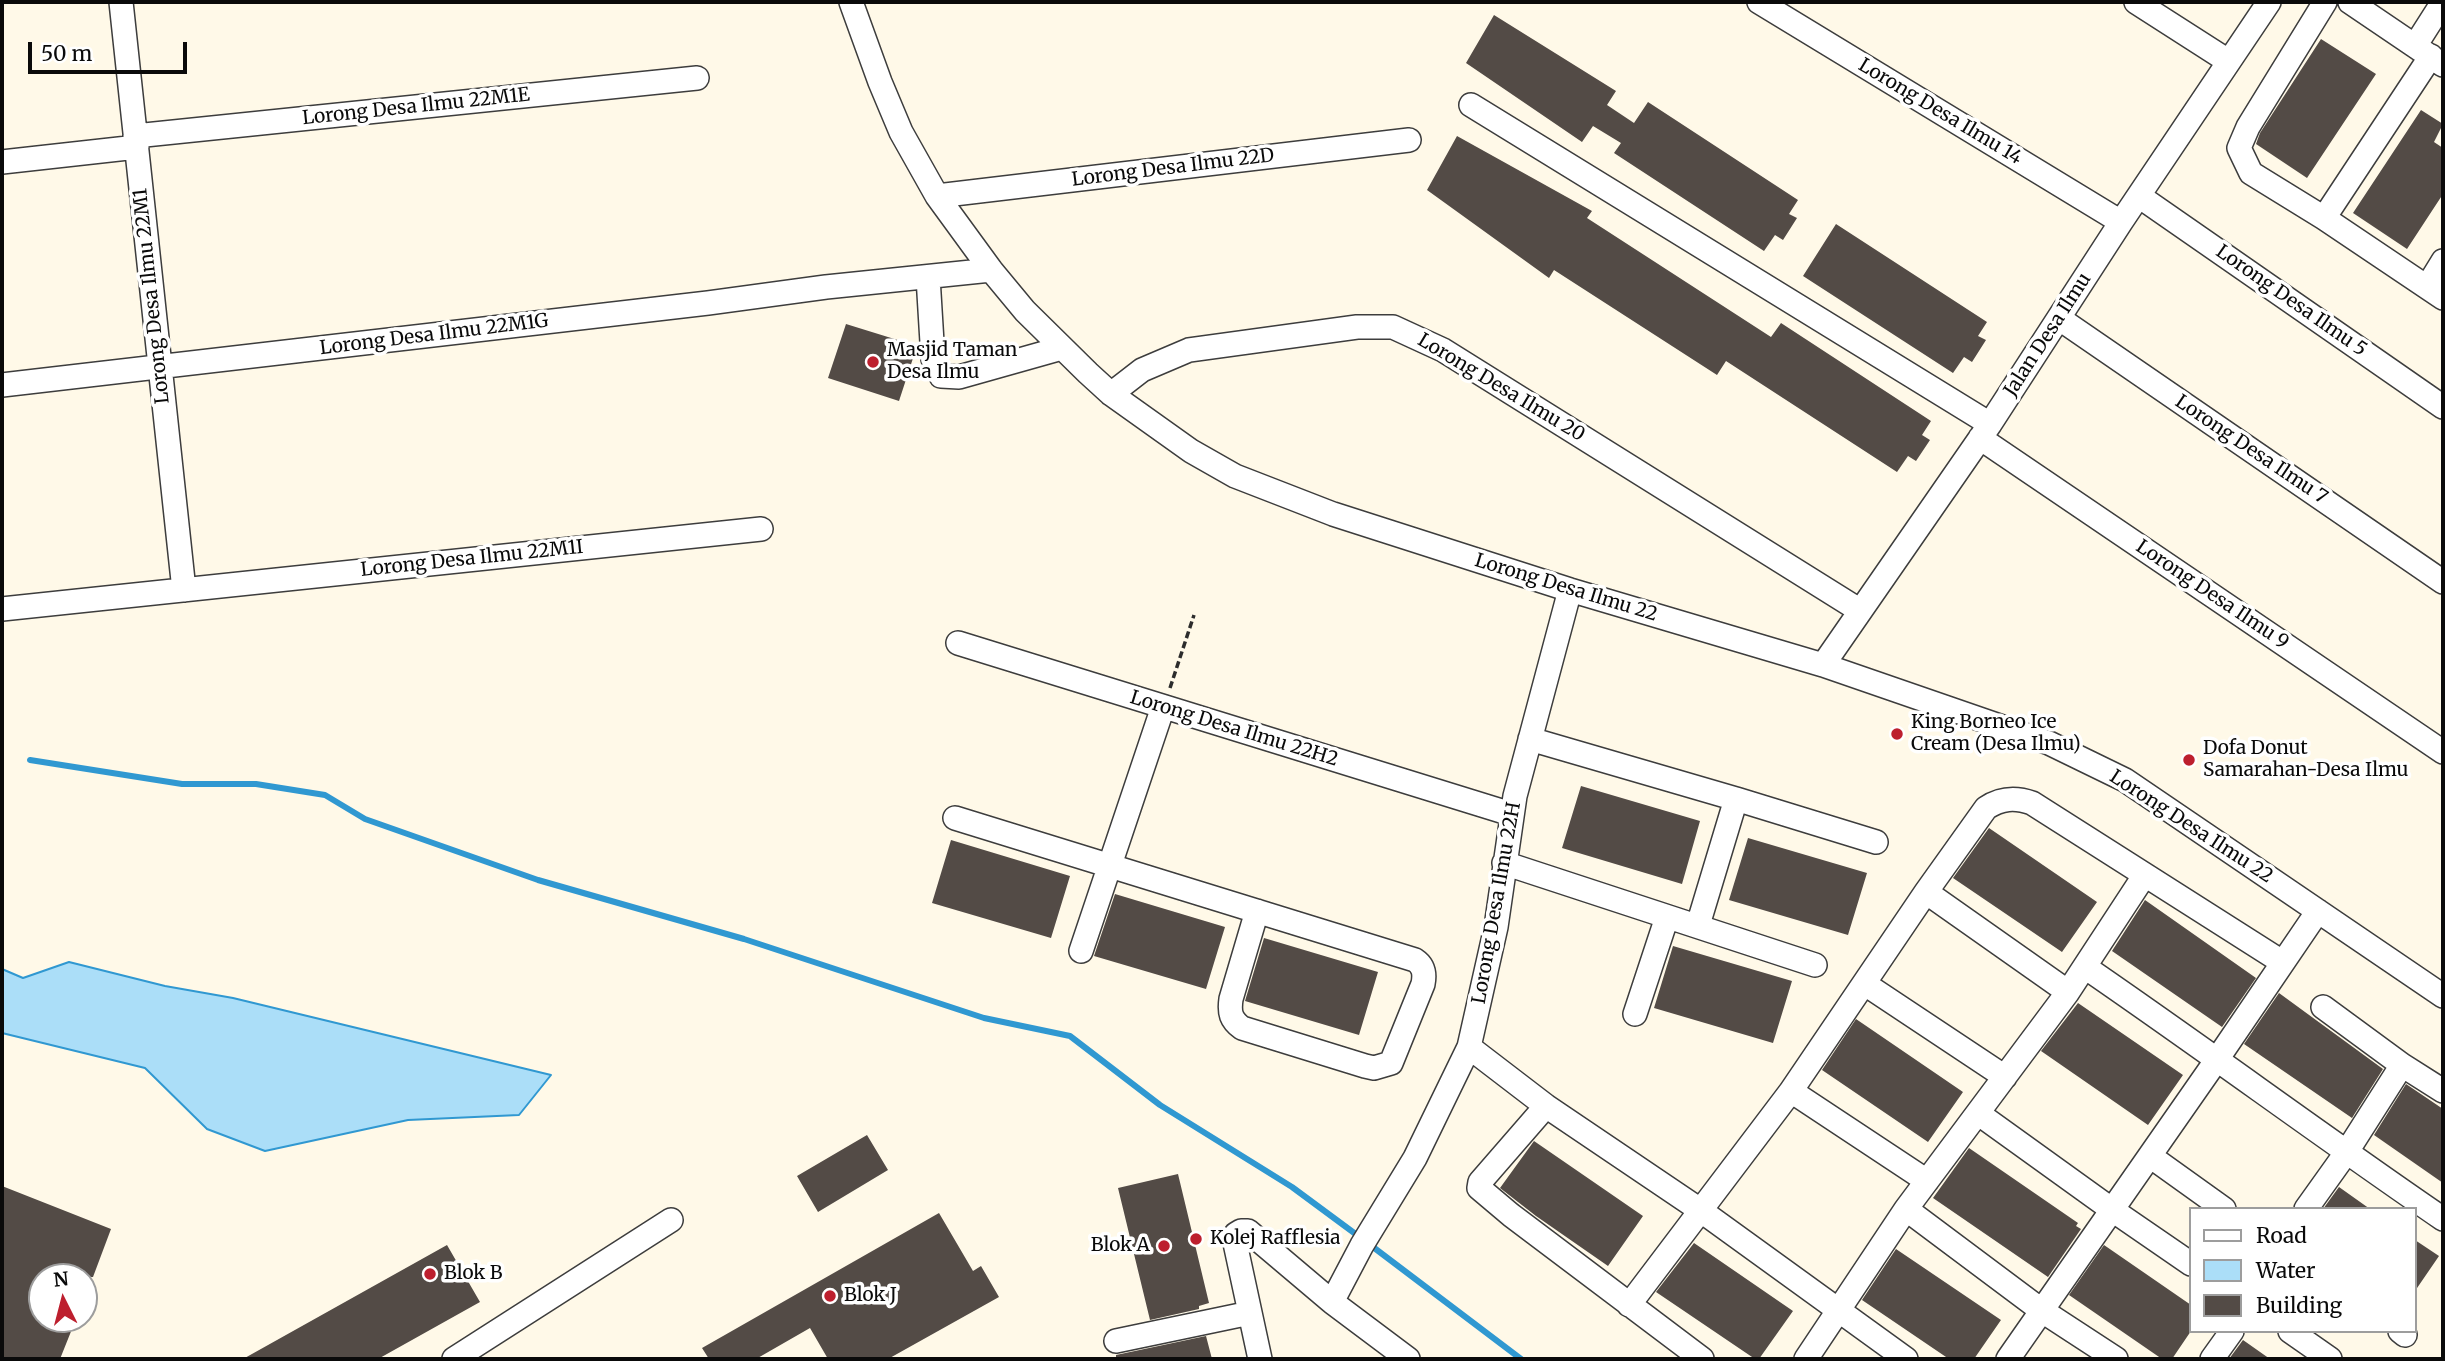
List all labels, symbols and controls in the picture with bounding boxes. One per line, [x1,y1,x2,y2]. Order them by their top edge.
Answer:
scale bar [32,28,191,72]
text: 50 m [41,40,92,67]
street label: Lorong Desa Ilmu 14 [1854,54,2026,170]
street label: Lorong Desa Ilmu 22M1E [301,84,531,130]
street label: Lorong Desa Ilmu 22D [1070,144,1276,192]
street label: Lorong Desa Ilmu 22M1 [129,187,175,405]
street label: Lorong Desa Ilmu 5 [2211,240,2371,362]
street label: Jalan Desa Ilmu [2000,269,2096,401]
street label: Lorong Desa Ilmu 22M1G [318,310,550,360]
street label: Lorong Desa Ilmu 20 [1413,329,1589,447]
place label: Masjid Taman Desa Ilmu [887,340,1017,384]
marker: Masjid Taman Desa Ilmu [865,354,881,370]
street label: Lorong Desa Ilmu 7 [2171,391,2331,509]
street label: Lorong Desa Ilmu 22M1I [360,536,584,582]
street label: Lorong Desa Ilmu 9 [2131,536,2293,654]
street label: Lorong Desa Ilmu 22 [1472,549,1660,627]
street label: Lorong Desa Ilmu 22H2 [1127,687,1341,771]
place label: King Borneo Ice Cream (Desa Ilmu) [1911,712,2081,756]
marker: King Borneo Ice Cream (Desa Ilmu) [1889,726,1905,742]
place label: Dofa Donut Samarahan-Desa Ilmu [2203,738,2408,782]
marker: Dofa Donut Samarahan-Desa Ilmu [2181,752,2197,768]
street label: Lorong Desa Ilmu 22 [2105,766,2277,888]
street label: Lorong Desa Ilmu 22H [1468,800,1526,1006]
legend [2190,1207,2417,1333]
text: Road [2256,1222,2307,1249]
place label: Kolej Rafflesia [1210,1228,1340,1250]
marker: Kolej Rafflesia [1188,1231,1204,1247]
place label: Blok A [1091,1235,1150,1257]
marker: Blok A [1156,1238,1172,1254]
text: Water [2256,1257,2315,1284]
north arrow [28,1263,98,1333]
place label: Blok B [444,1263,503,1285]
text: N [52,1266,70,1292]
marker: Blok B [422,1266,438,1282]
place label: Blok J [844,1285,897,1307]
marker: Blok J [822,1288,838,1304]
text: Building [2256,1292,2342,1319]

